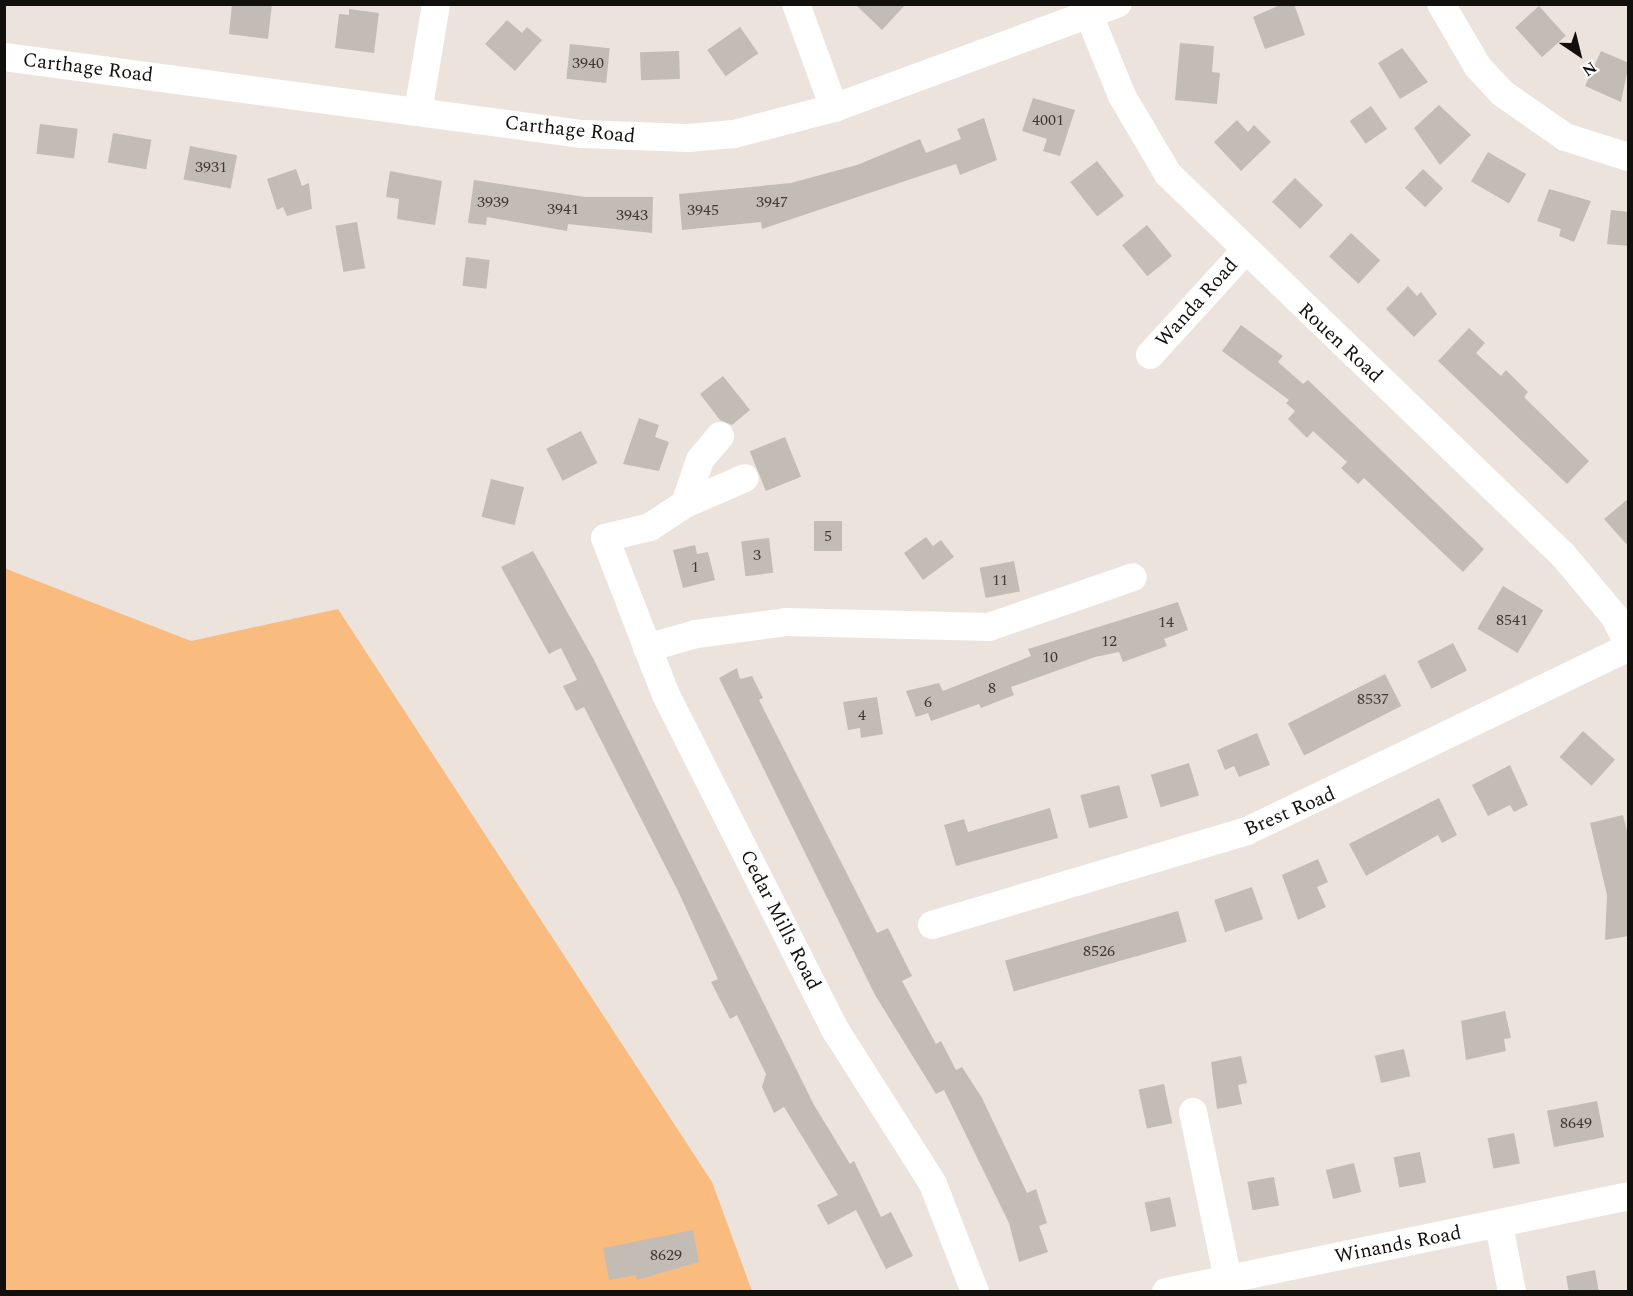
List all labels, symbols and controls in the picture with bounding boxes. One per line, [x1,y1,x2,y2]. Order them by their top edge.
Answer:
north arrow [1549,24,1609,84]
street label: Carthage Road [22,48,154,88]
house number: 3940 [572,53,604,73]
text: N [1577,55,1602,82]
house number: 4001 [1032,110,1064,130]
street label: Carthage Road [504,111,636,149]
house number: 3931 [195,157,227,177]
house number: 3939 [477,192,509,212]
house number: 3947 [756,192,788,212]
house number: 3941 [547,199,579,219]
house number: 3945 [687,200,719,220]
house number: 3943 [616,205,648,225]
street label: Wanda Road [1151,253,1243,353]
street label: Rouen Road [1293,298,1387,388]
house number: 5 [824,526,832,546]
house number: 3 [753,545,761,565]
house number: 1 [691,557,699,577]
house number: 11 [992,570,1008,590]
house number: 8541 [1496,610,1528,630]
house number: 14 [1158,612,1174,632]
house number: 12 [1101,631,1117,651]
house number: 10 [1042,647,1058,667]
house number: 8 [988,678,996,698]
house number: 8537 [1357,689,1389,709]
house number: 6 [924,692,932,712]
house number: 4 [858,705,866,725]
street label: Brest Road [1241,782,1339,842]
street label: Cedar Mills Road [734,846,826,994]
house number: 8526 [1083,941,1115,961]
house number: 8649 [1560,1113,1592,1133]
street label: Winands Road [1333,1221,1463,1269]
house number: 8629 [650,1245,682,1265]

